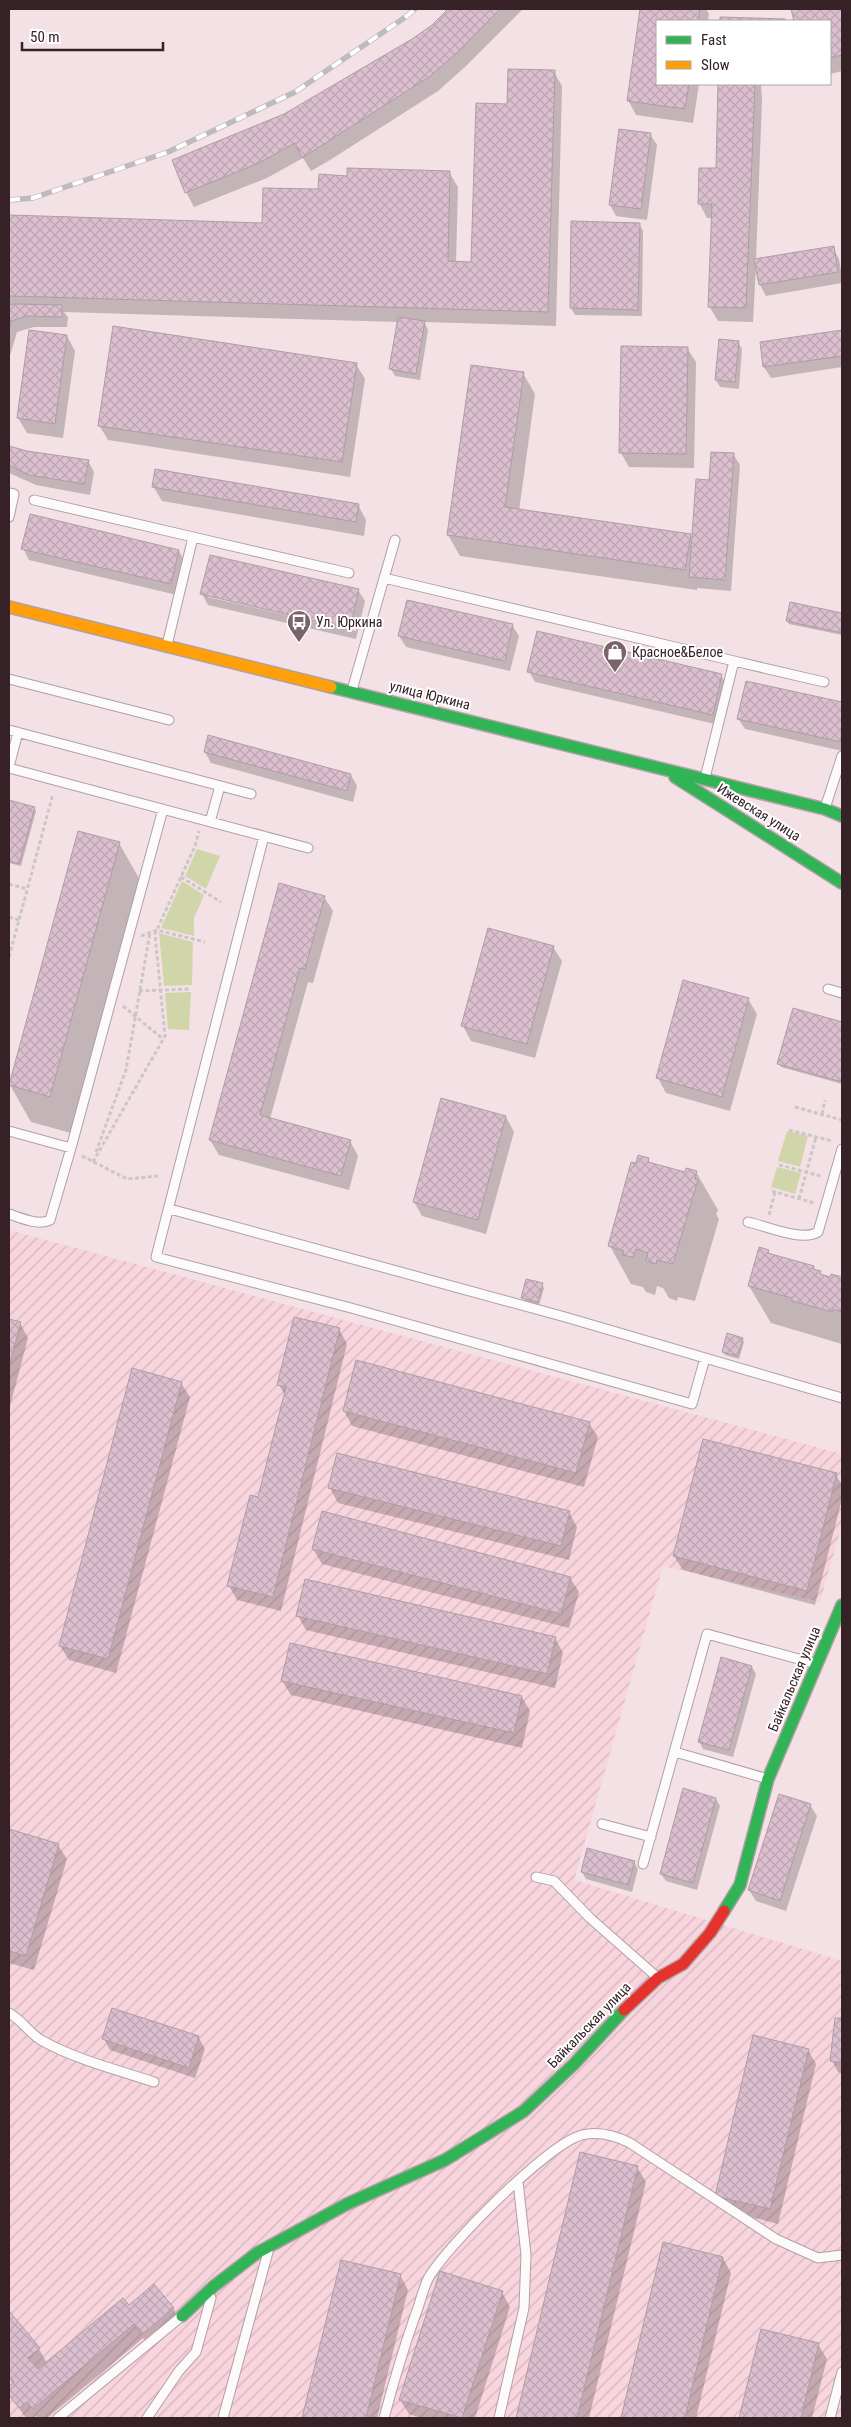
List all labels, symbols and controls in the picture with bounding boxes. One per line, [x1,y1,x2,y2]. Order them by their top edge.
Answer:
scale bar [22,20,164,52]
legend [656,20,831,85]
text: 50 m [30,28,60,46]
text: Fast [701,31,726,49]
text: Slow [701,56,730,74]
bus stop icon: Ул. Юркина [286,609,312,643]
place label: Ул. Юркина [316,614,383,630]
shop icon: Красное&Белое [602,639,628,673]
place label: Красное&Белое [632,644,724,660]
street label: улица Юркина [388,677,472,713]
street label: Ижевская улица [714,780,804,844]
street label: Байкальская улица [765,1624,823,1734]
street label: Байкальская улица [544,1979,634,2071]

